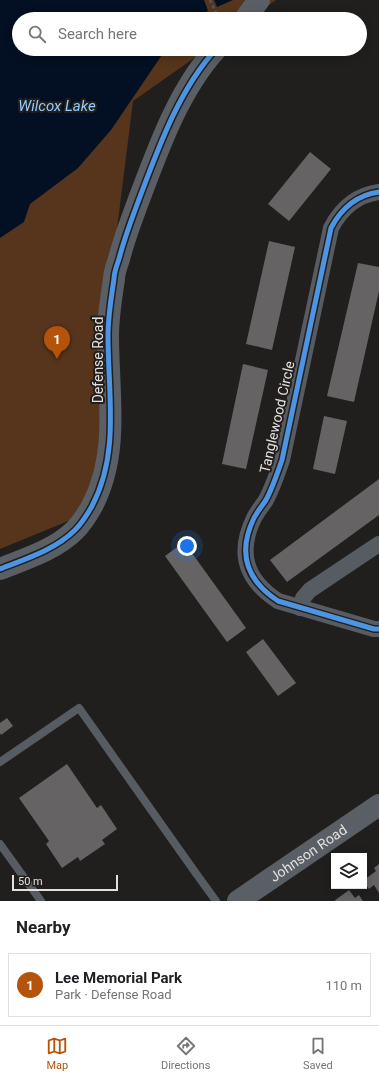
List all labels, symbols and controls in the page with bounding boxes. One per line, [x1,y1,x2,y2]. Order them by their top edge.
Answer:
search box [12,12,367,56]
icon: search [26,23,48,45]
text: Search here [58,25,137,43]
water label: Wilcox Lake [18,97,96,115]
street label: Defense Road [90,317,106,403]
pin: 1 [44,326,70,359]
street label: Tanglewood Circle [256,359,298,475]
your location [177,536,197,556]
street label: Johnson Road [267,821,350,885]
map controls [331,853,367,889]
button: layers [331,853,367,889]
scale bar [12,873,118,892]
text: 50 m [18,875,43,888]
text: Nearby [16,917,71,937]
text: Lee Memorial Park [55,969,182,987]
text: 1 [26,978,34,993]
text: 110 m [325,978,362,993]
text: Park · Defense Road [55,987,172,1002]
tab: Map [46,1035,68,1072]
tab: Directions [161,1035,210,1072]
tab: Saved [303,1035,333,1072]

